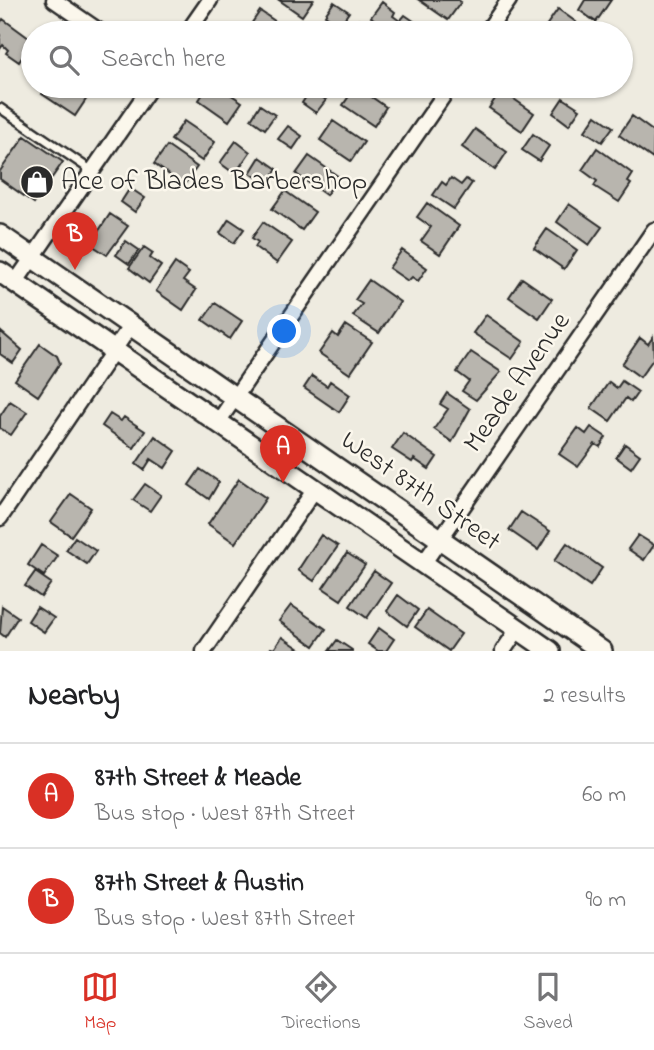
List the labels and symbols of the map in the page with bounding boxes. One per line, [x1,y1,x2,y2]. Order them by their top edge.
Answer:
place label: Ace of Blades Barbershop [61,162,367,203]
shop icon: Ace of Blades Barbershop [18,163,56,201]
pin: B [52,212,98,270]
street label: Meade Avenue [454,304,582,462]
your location [267,314,301,348]
street label: West 87th Street [332,422,508,562]
pin: A [260,425,306,483]

